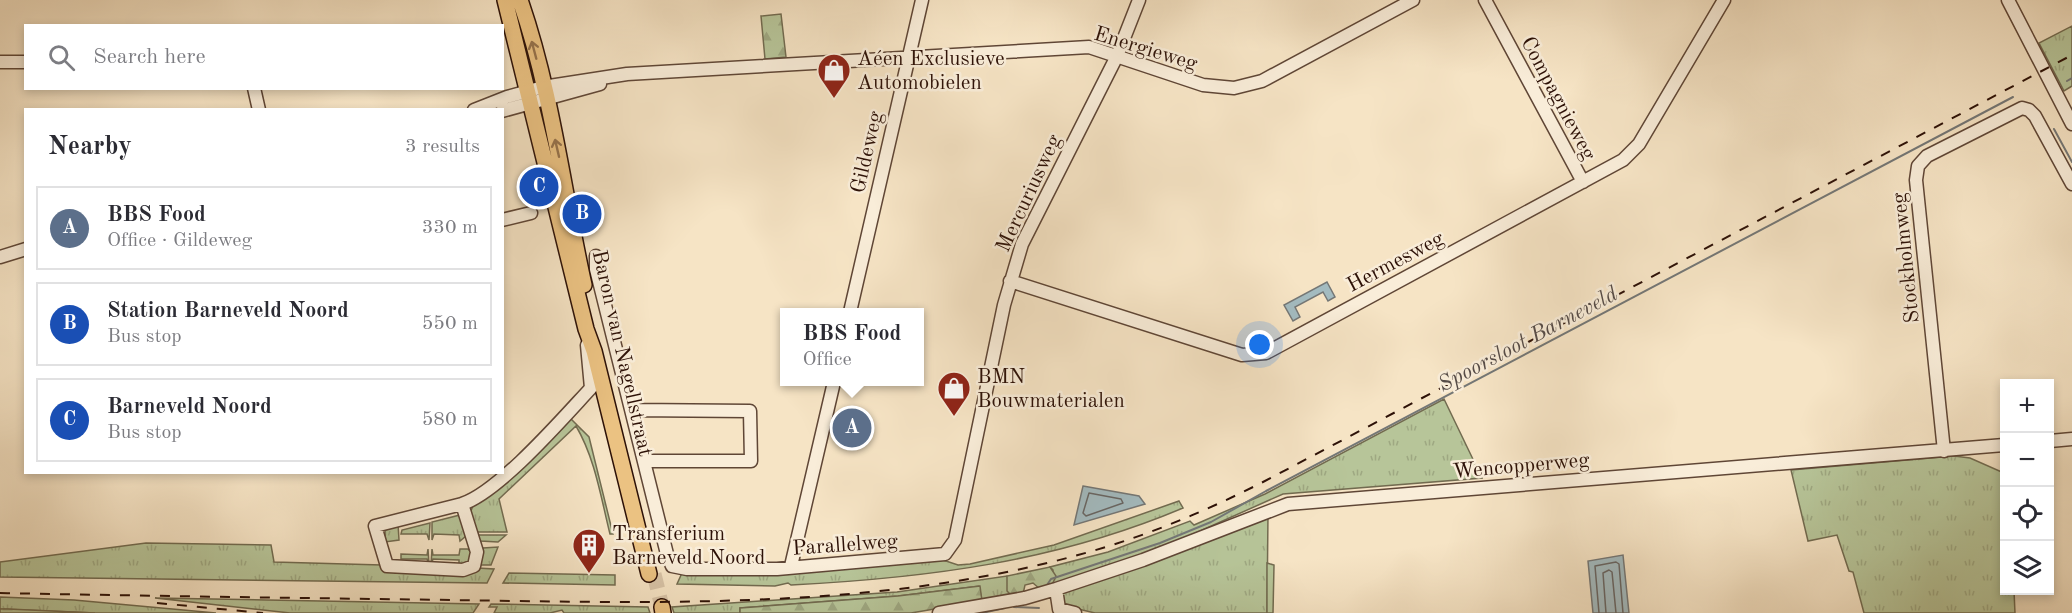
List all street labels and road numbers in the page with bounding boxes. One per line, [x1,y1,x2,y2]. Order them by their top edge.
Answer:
street label: Energieweg [1091,24,1200,75]
street label: Compagnieweg [1516,33,1599,165]
street label: Gildeweg [848,109,887,195]
street label: Mercuriusweg [993,131,1066,256]
street label: Stockholmweg [1889,191,1924,324]
street label: Hermesweg [1344,228,1448,297]
street label: Baron van Nagellstraat [588,248,656,459]
street label: Wencopperweg [1452,450,1591,483]
street label: Parallelweg [792,531,899,560]

